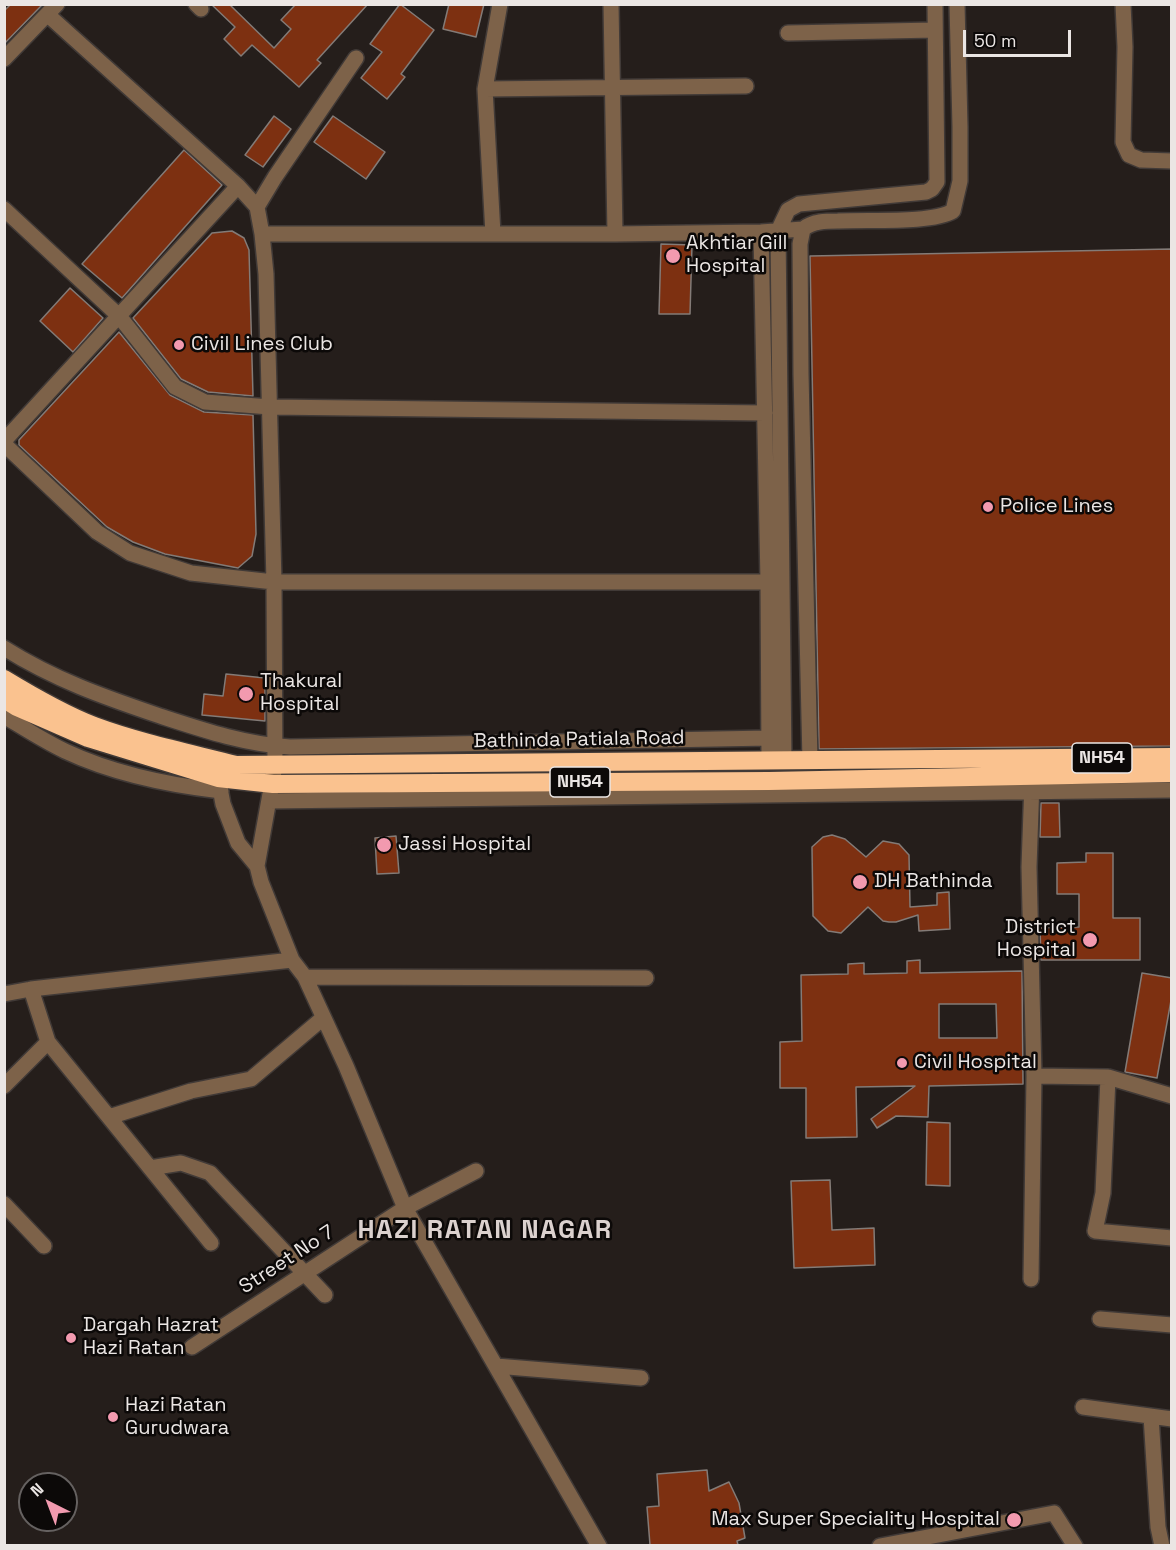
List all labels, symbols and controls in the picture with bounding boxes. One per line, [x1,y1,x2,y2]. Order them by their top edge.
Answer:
scale bar [966,18,1074,56]
text: 50 m [974,29,1016,52]
place label: Akhtiar Gill Hospital [686,232,788,279]
marker: Akhtiar Gill Hospital [664,247,682,265]
place label: Civil Lines Club [191,333,333,357]
marker: Civil Lines Club [172,338,186,352]
place label: Police Lines [1000,495,1113,519]
marker: Police Lines [981,500,995,514]
place label: Thakural Hospital [260,670,342,717]
marker: Thakural Hospital [237,685,255,703]
street label: Bathinda Patiala Road [473,726,685,754]
road number: NH54 [1072,743,1132,773]
road number: NH54 [550,767,610,797]
place label: Jassi Hospital [398,833,531,857]
marker: Jassi Hospital [375,836,393,854]
place label: DH Bathinda [874,870,993,894]
marker: DH Bathinda [851,873,869,891]
place label: District Hospital [997,916,1076,963]
marker: District Hospital [1081,931,1099,949]
place label: Civil Hospital [914,1051,1037,1075]
marker: Civil Hospital [895,1056,909,1070]
district label: HAZI RATAN NAGAR [357,1215,613,1247]
street label: Street No 7 [235,1220,339,1300]
place label: Dargah Hazrat Hazi Ratan [83,1314,219,1361]
marker: Dargah Hazrat Hazi Ratan [64,1331,78,1345]
place label: Hazi Ratan Gurudwara [125,1394,229,1441]
marker: Hazi Ratan Gurudwara [106,1410,120,1424]
north arrow [18,1472,78,1532]
text: N [26,1478,48,1501]
place label: Max Super Speciality Hospital [711,1508,1000,1532]
marker: Max Super Speciality Hospital [1005,1511,1023,1529]

